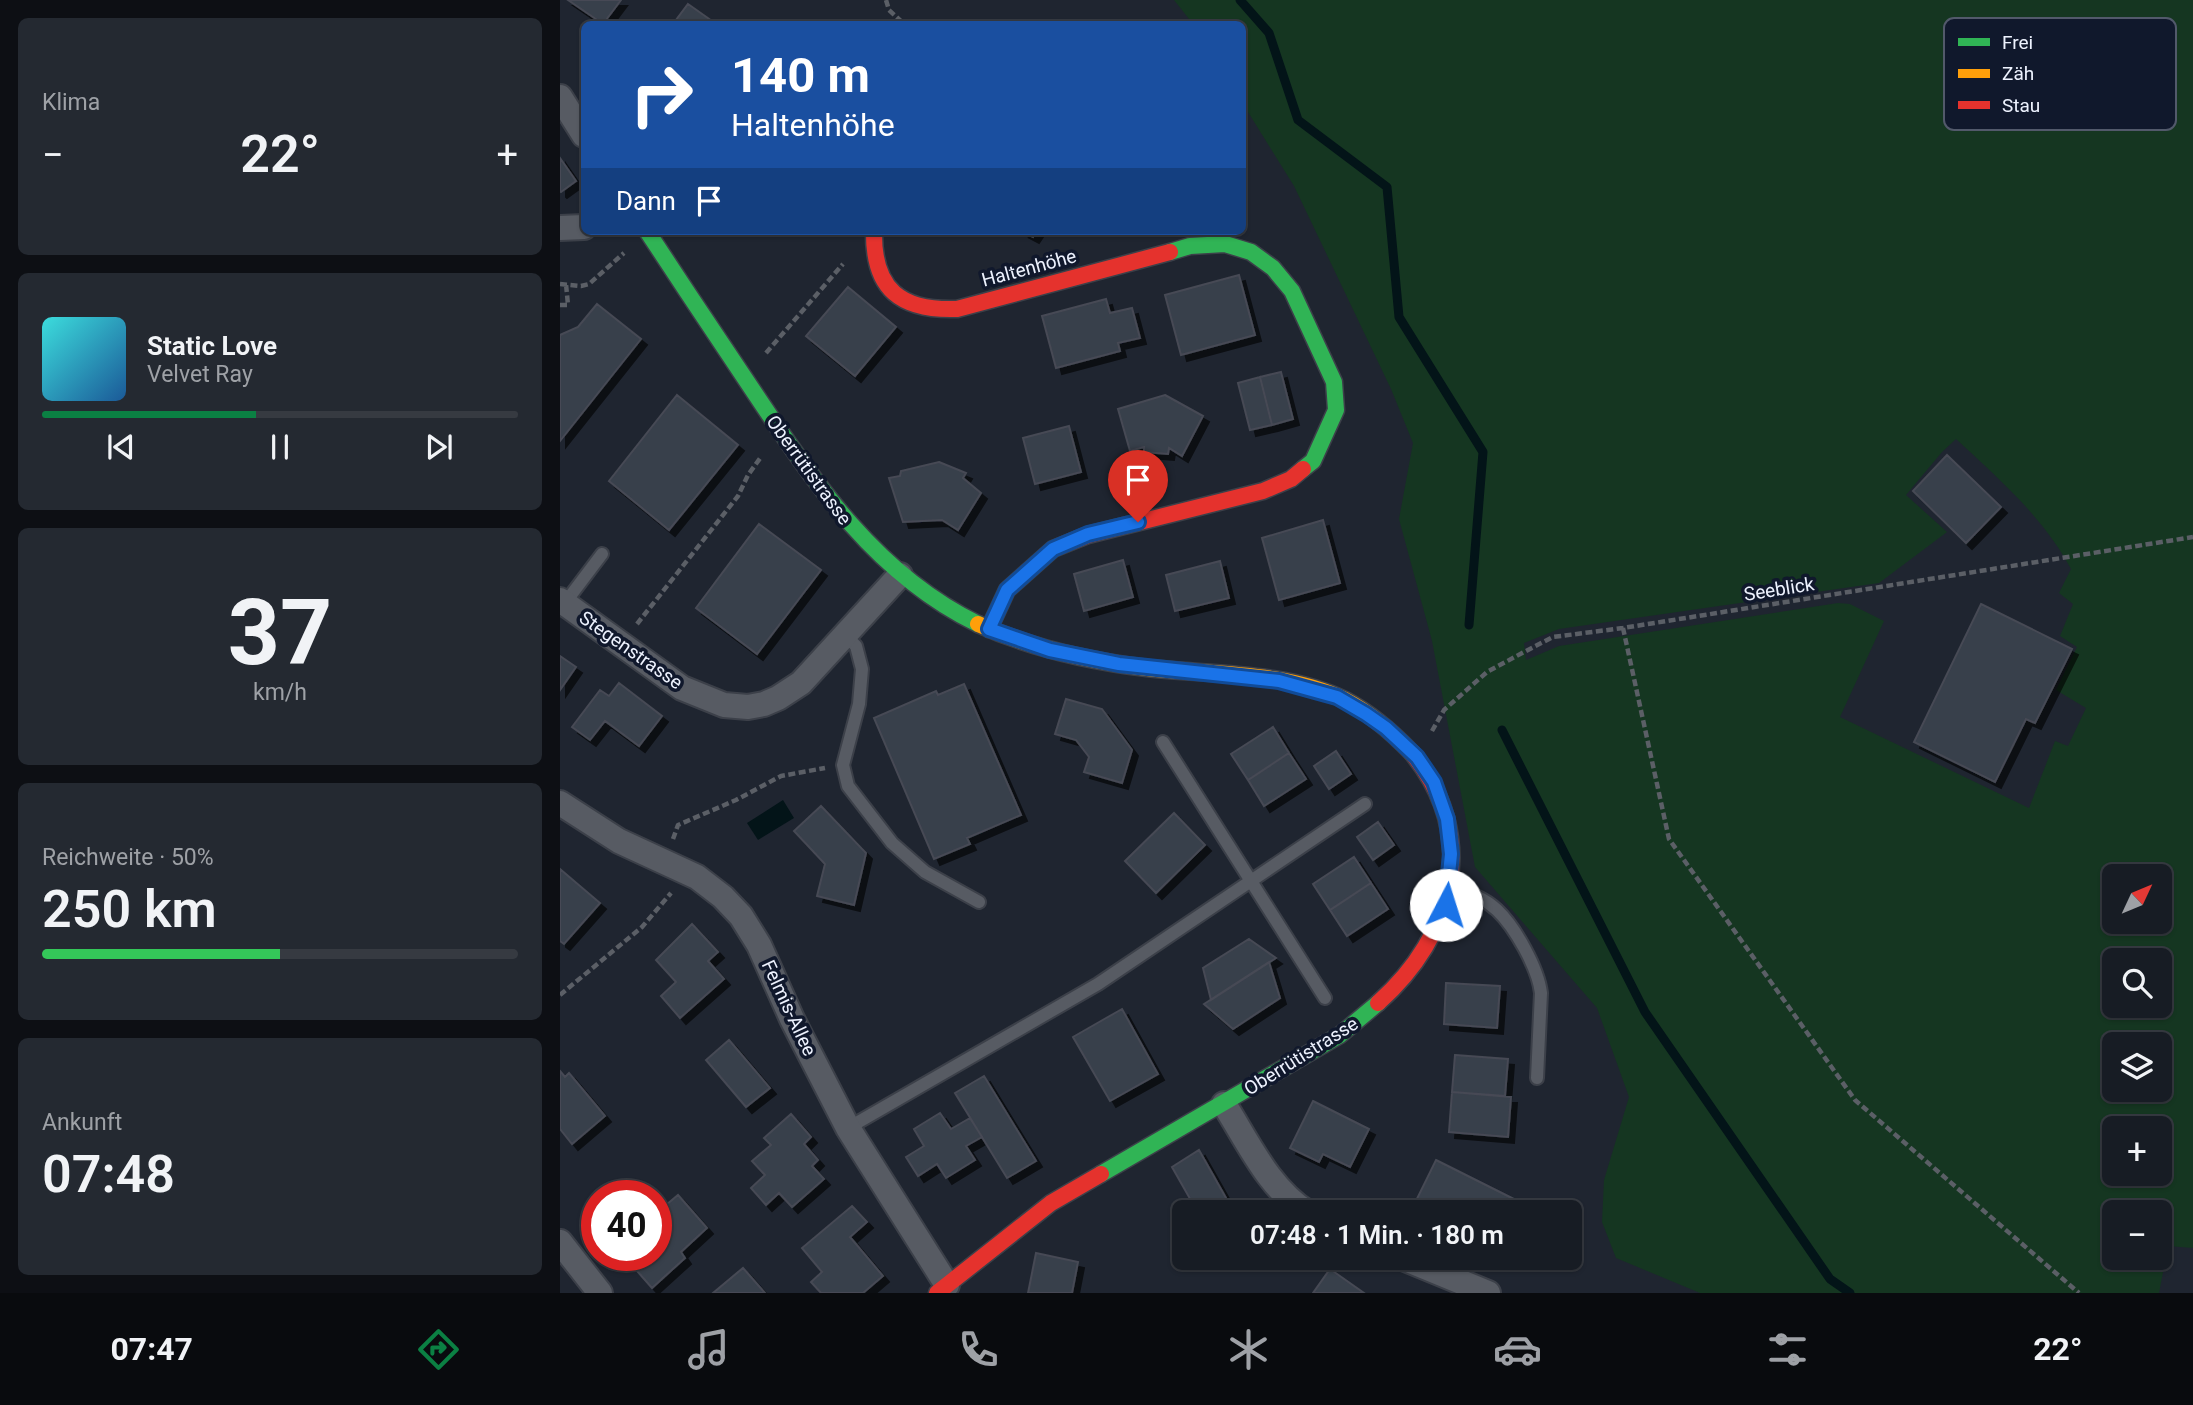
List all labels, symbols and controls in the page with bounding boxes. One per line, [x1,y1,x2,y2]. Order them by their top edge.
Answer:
legend [1944,18,2176,130]
text: Frei [2002,31,2033,54]
text: 140 m [731,47,870,104]
icon: right [616,49,707,140]
text: Zäh [2002,62,2034,85]
text: Klima [42,89,100,116]
text: Stau [2002,94,2040,117]
text: Haltenhöhe [731,106,895,144]
text: 22° [240,124,320,185]
text: − [42,133,64,177]
text: + [496,133,518,177]
icon: arrive [690,182,728,220]
text: Dann [616,186,676,216]
street label: Haltenhöhe [979,244,1079,292]
text: Static Love [147,331,277,361]
text: Velvet Ray [147,361,253,388]
street label: Oberrütistrasse [761,411,857,529]
icon: previous [102,428,140,466]
icon: pause [261,428,299,466]
icon: next [420,428,458,466]
pin [1108,450,1168,522]
icon: arrive [1119,461,1157,499]
street label: Seeblick [1742,572,1816,606]
text: 37 [228,580,332,686]
street label: Stegenstrasse [575,606,687,694]
text: km/h [253,679,307,706]
text: Reichweite · 50% [42,844,214,871]
north arrow [2102,864,2172,934]
map controls [2102,864,2172,1270]
position arrow [1409,868,1483,942]
text: 250 km [42,879,217,940]
button: search [2102,948,2172,1018]
street label: Felmis-Allee [757,956,821,1060]
street label: Oberrütistrasse [1240,1012,1362,1100]
button: layers [2102,1032,2172,1102]
text: Ankunft [42,1109,122,1136]
button: + [2102,1116,2172,1186]
text: 07:48 [42,1144,175,1205]
speed limit sign: 40 [581,1180,672,1271]
button: − [2102,1200,2172,1270]
text: 07:48 · 1 Min. · 180 m [1250,1220,1504,1250]
icon: directions [414,1325,463,1374]
icon: music [684,1325,733,1374]
icon: phone [954,1325,1003,1374]
icon: climate [1224,1325,1273,1374]
icon: car [1493,1325,1542,1374]
icon: filters [1763,1325,1812,1374]
text: 07:47 [110,1330,193,1368]
text: 22° [2033,1330,2082,1368]

